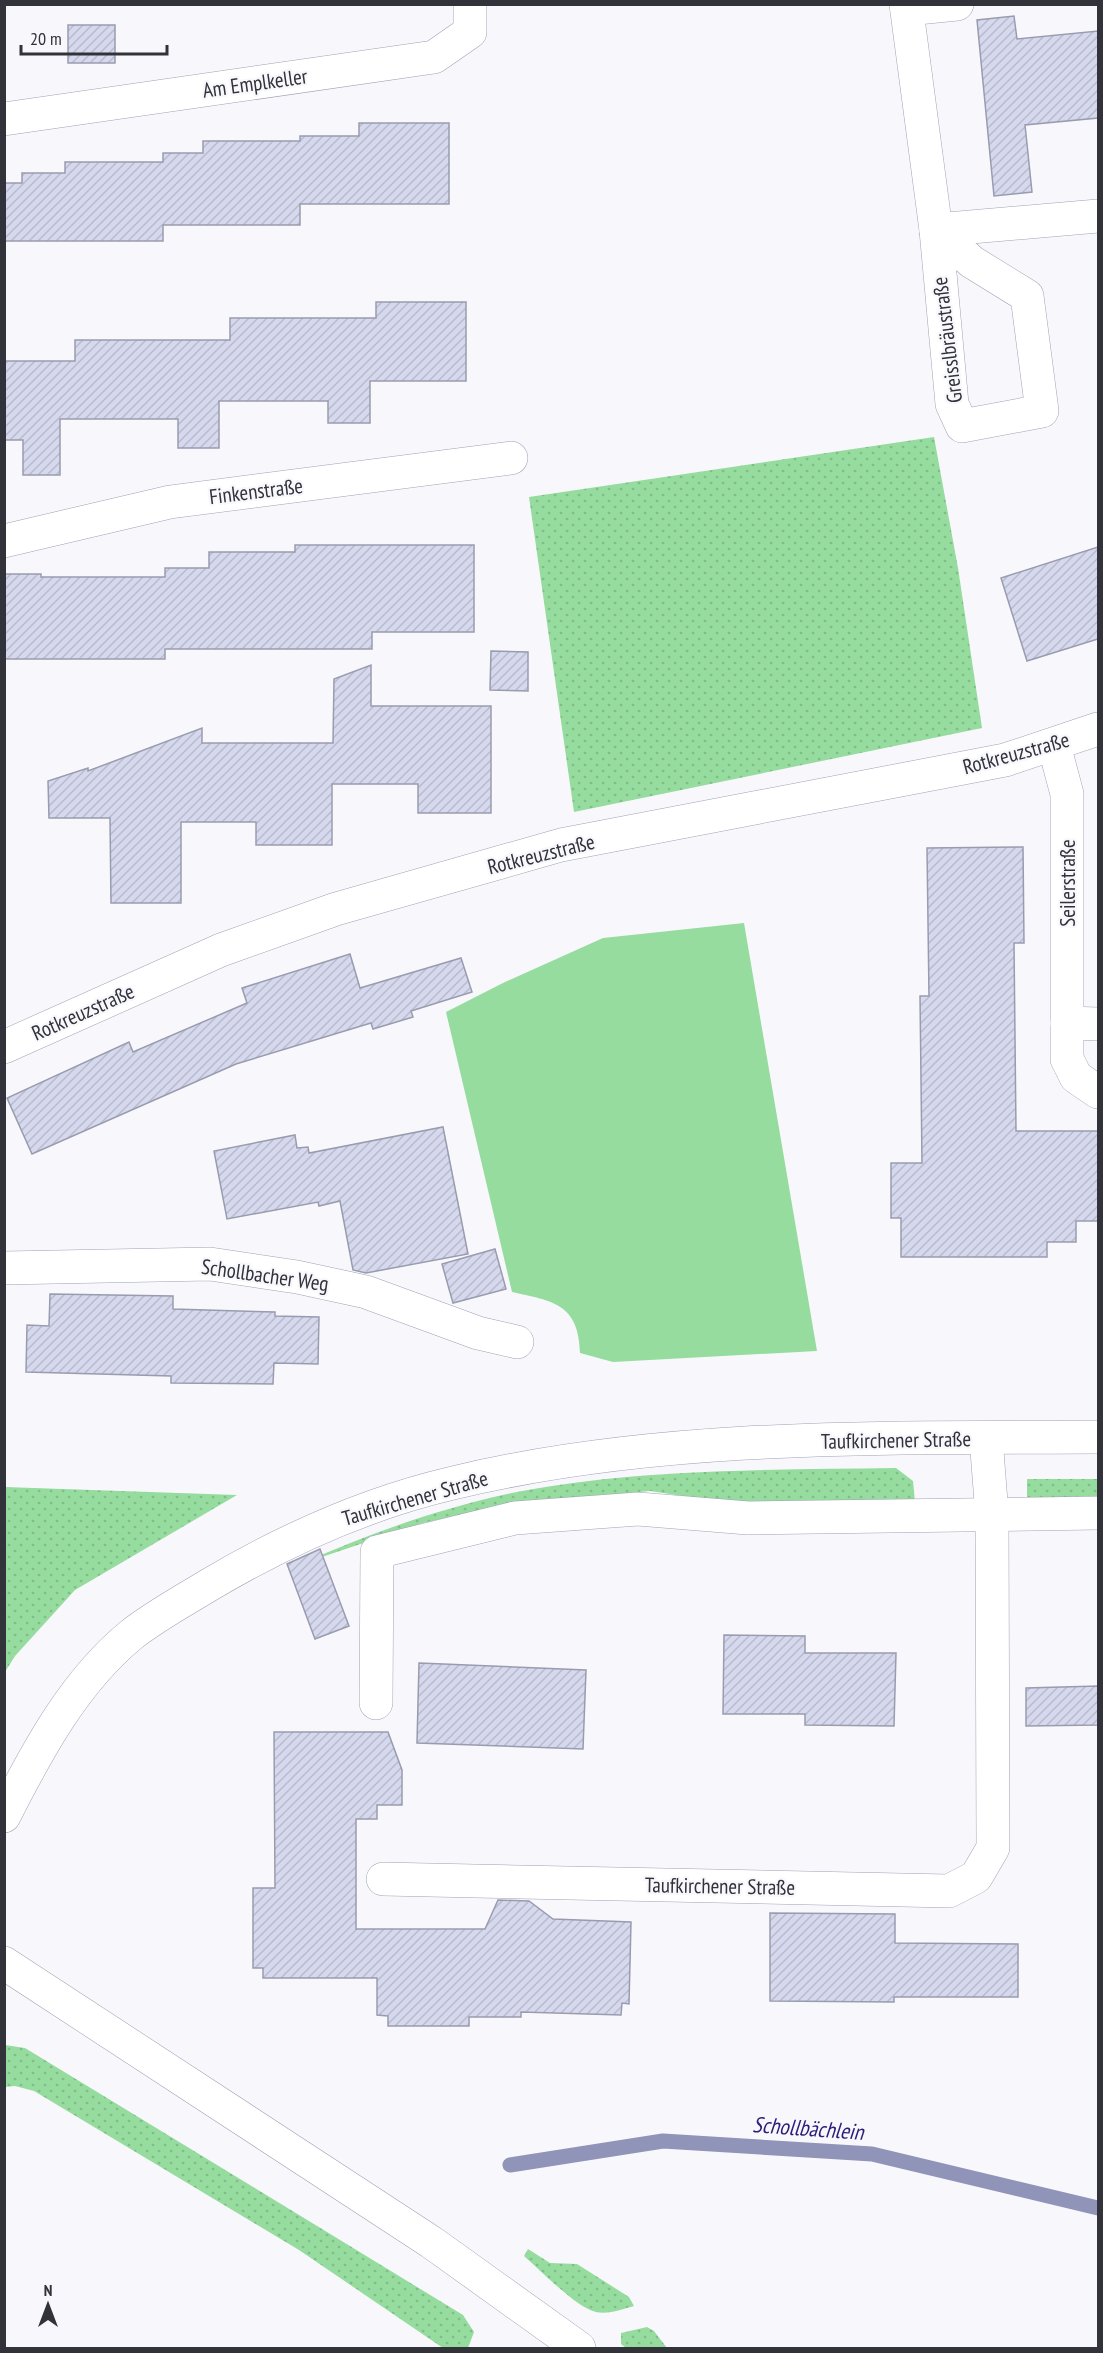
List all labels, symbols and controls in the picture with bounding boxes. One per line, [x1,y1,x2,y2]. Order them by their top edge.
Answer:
scale bar [21,18,166,56]
text: 20 m [30,27,62,50]
street label: Am Emplkeller [201,62,309,104]
street label: Greisslbräustraße [926,275,968,405]
street label: Finkenstraße [208,472,304,510]
street label: Rotkreuzstraße [960,726,1072,780]
street label: Rotkreuzstraße [485,828,597,880]
street label: Seilerstraße [1054,839,1081,927]
street label: Rotkreuzstraße [28,977,138,1047]
street label: Schollbacher Weg [200,1253,330,1297]
street label: Taufkirchener Straße [821,1425,971,1455]
street label: Taufkirchener Straße [339,1464,491,1532]
street label: Taufkirchener Straße [645,1871,795,1901]
water label: Schollbächlein [752,2110,866,2146]
north arrow [18,2275,78,2335]
text: N [44,2280,52,2300]

